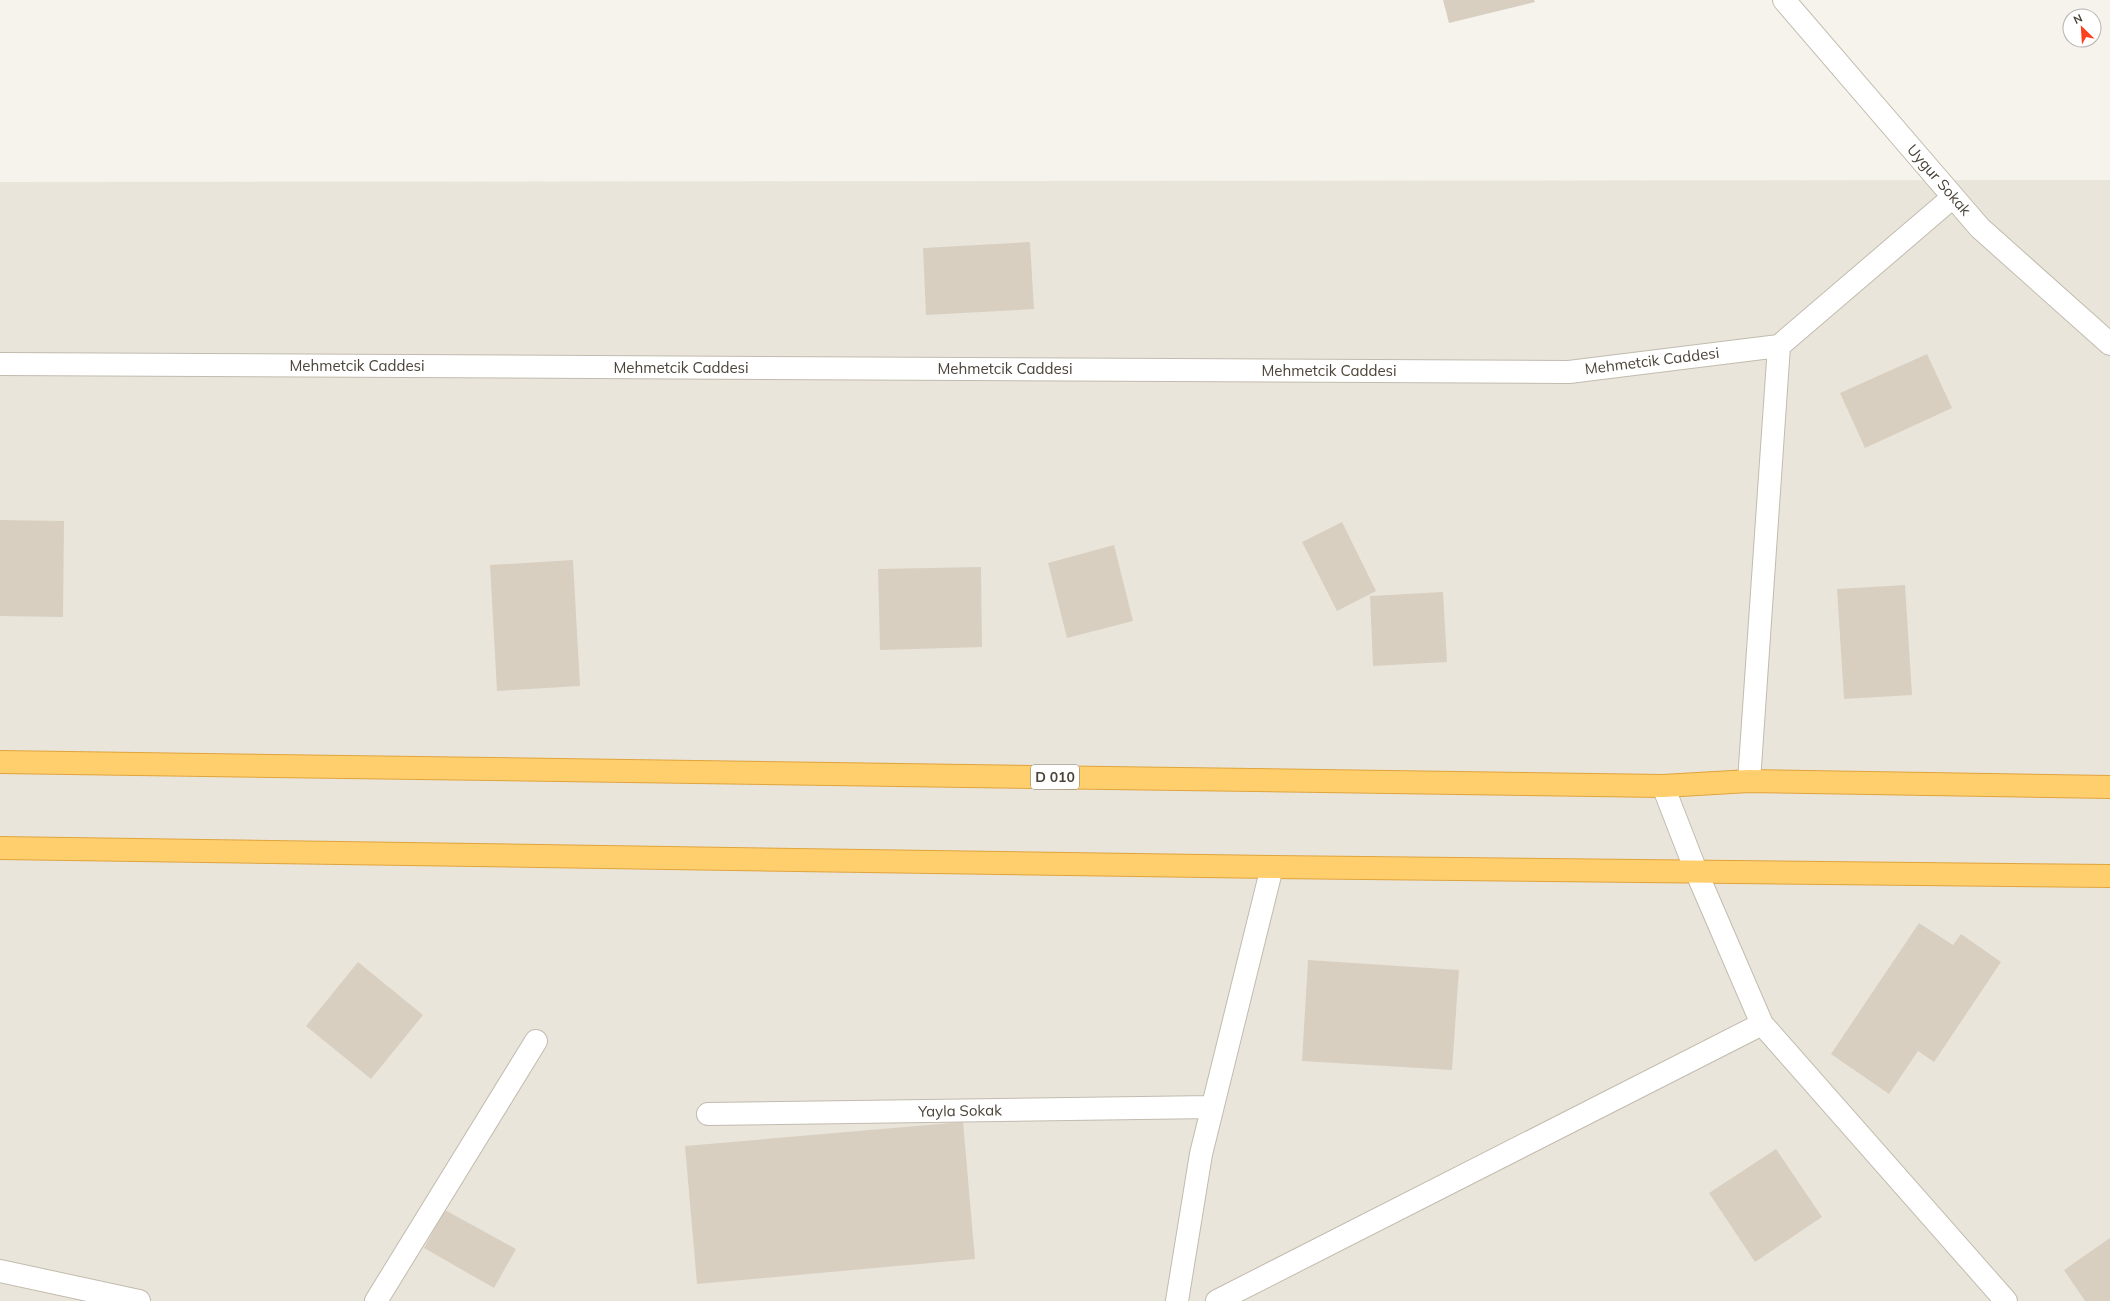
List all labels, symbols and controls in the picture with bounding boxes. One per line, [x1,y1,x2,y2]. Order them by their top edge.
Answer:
north arrow [2062,8,2102,48]
text: N [2071,11,2084,27]
street label: Uygur Sokak [1903,140,1976,219]
street label: Mehmetcik Caddesi [1584,343,1720,378]
street label: Mehmetcik Caddesi [289,356,425,375]
street label: Mehmetcik Caddesi [613,358,749,377]
street label: Mehmetcik Caddesi [937,359,1073,378]
street label: Mehmetcik Caddesi [1261,361,1397,380]
road number: D 010 [1031,765,1079,789]
street label: Yayla Sokak [917,1100,1002,1121]

